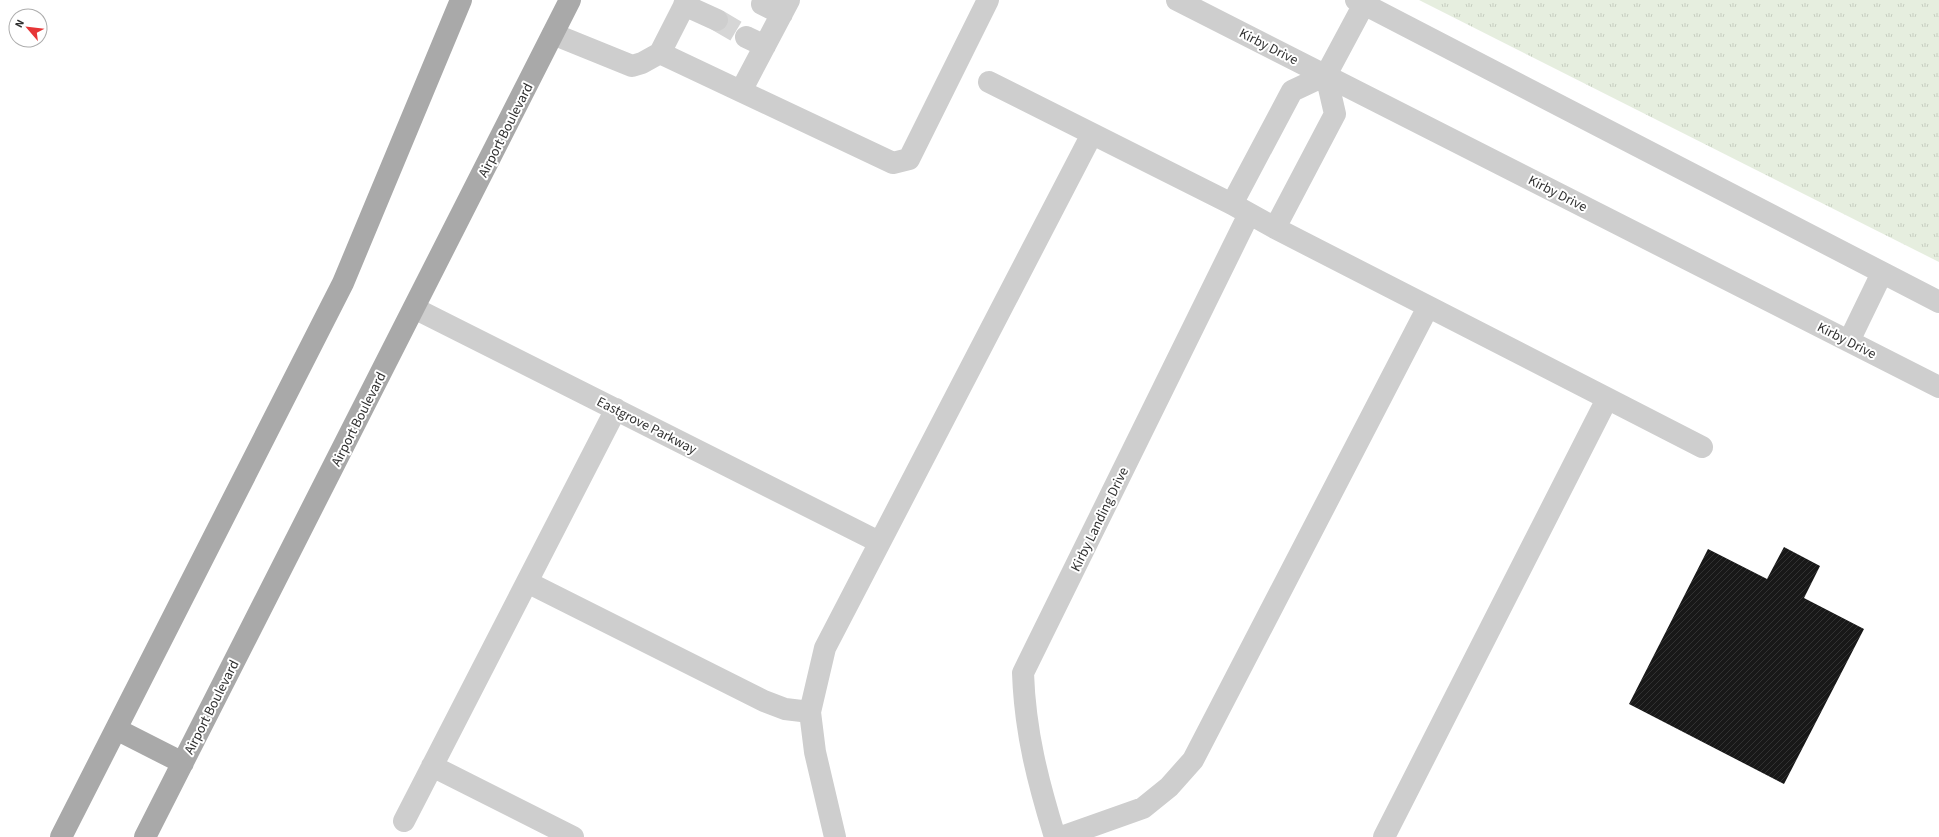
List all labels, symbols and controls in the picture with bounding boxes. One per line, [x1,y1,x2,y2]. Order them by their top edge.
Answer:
north arrow [8,8,48,48]
text: N [11,17,28,30]
street label: Kirby Drive [1236,24,1302,70]
street label: Airport Boulevard [473,80,538,181]
street label: Kirby Drive [1525,171,1591,217]
street label: Kirby Drive [1814,318,1880,364]
street label: Airport Boulevard [326,369,391,470]
street label: Eastgrove Parkway [593,392,700,460]
street label: Kirby Landing Drive [1066,464,1134,575]
street label: Airport Boulevard [179,657,244,758]

